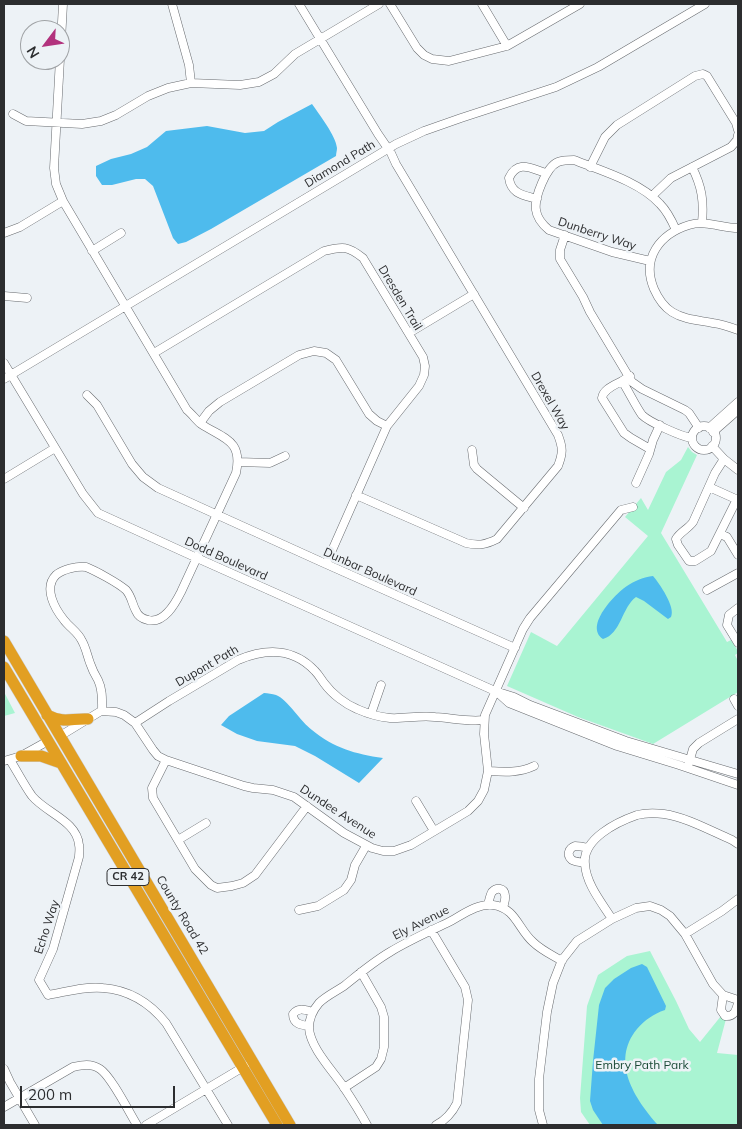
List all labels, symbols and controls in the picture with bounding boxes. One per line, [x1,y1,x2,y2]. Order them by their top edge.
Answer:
north arrow [20,20,70,70]
text: N [23,43,43,61]
street label: Diamond Path [302,137,378,191]
street label: Dunberry Way [556,215,638,253]
street label: Dresden Trail [375,263,425,333]
street label: Drexel Way [528,369,572,433]
street label: Dodd Boulevard [182,534,270,584]
street label: Dunbar Boulevard [321,545,419,599]
street label: Dupont Path [173,642,241,690]
street label: Dundee Avenue [297,782,379,842]
road number: CR 42 [107,869,149,886]
street label: County Road 42 [153,873,211,957]
street label: Echo Way [31,898,63,956]
street label: Ely Avenue [390,903,452,943]
park label: Embry Path Park [595,1058,689,1072]
scale bar [22,1076,178,1108]
text: 200 m [28,1085,72,1104]

